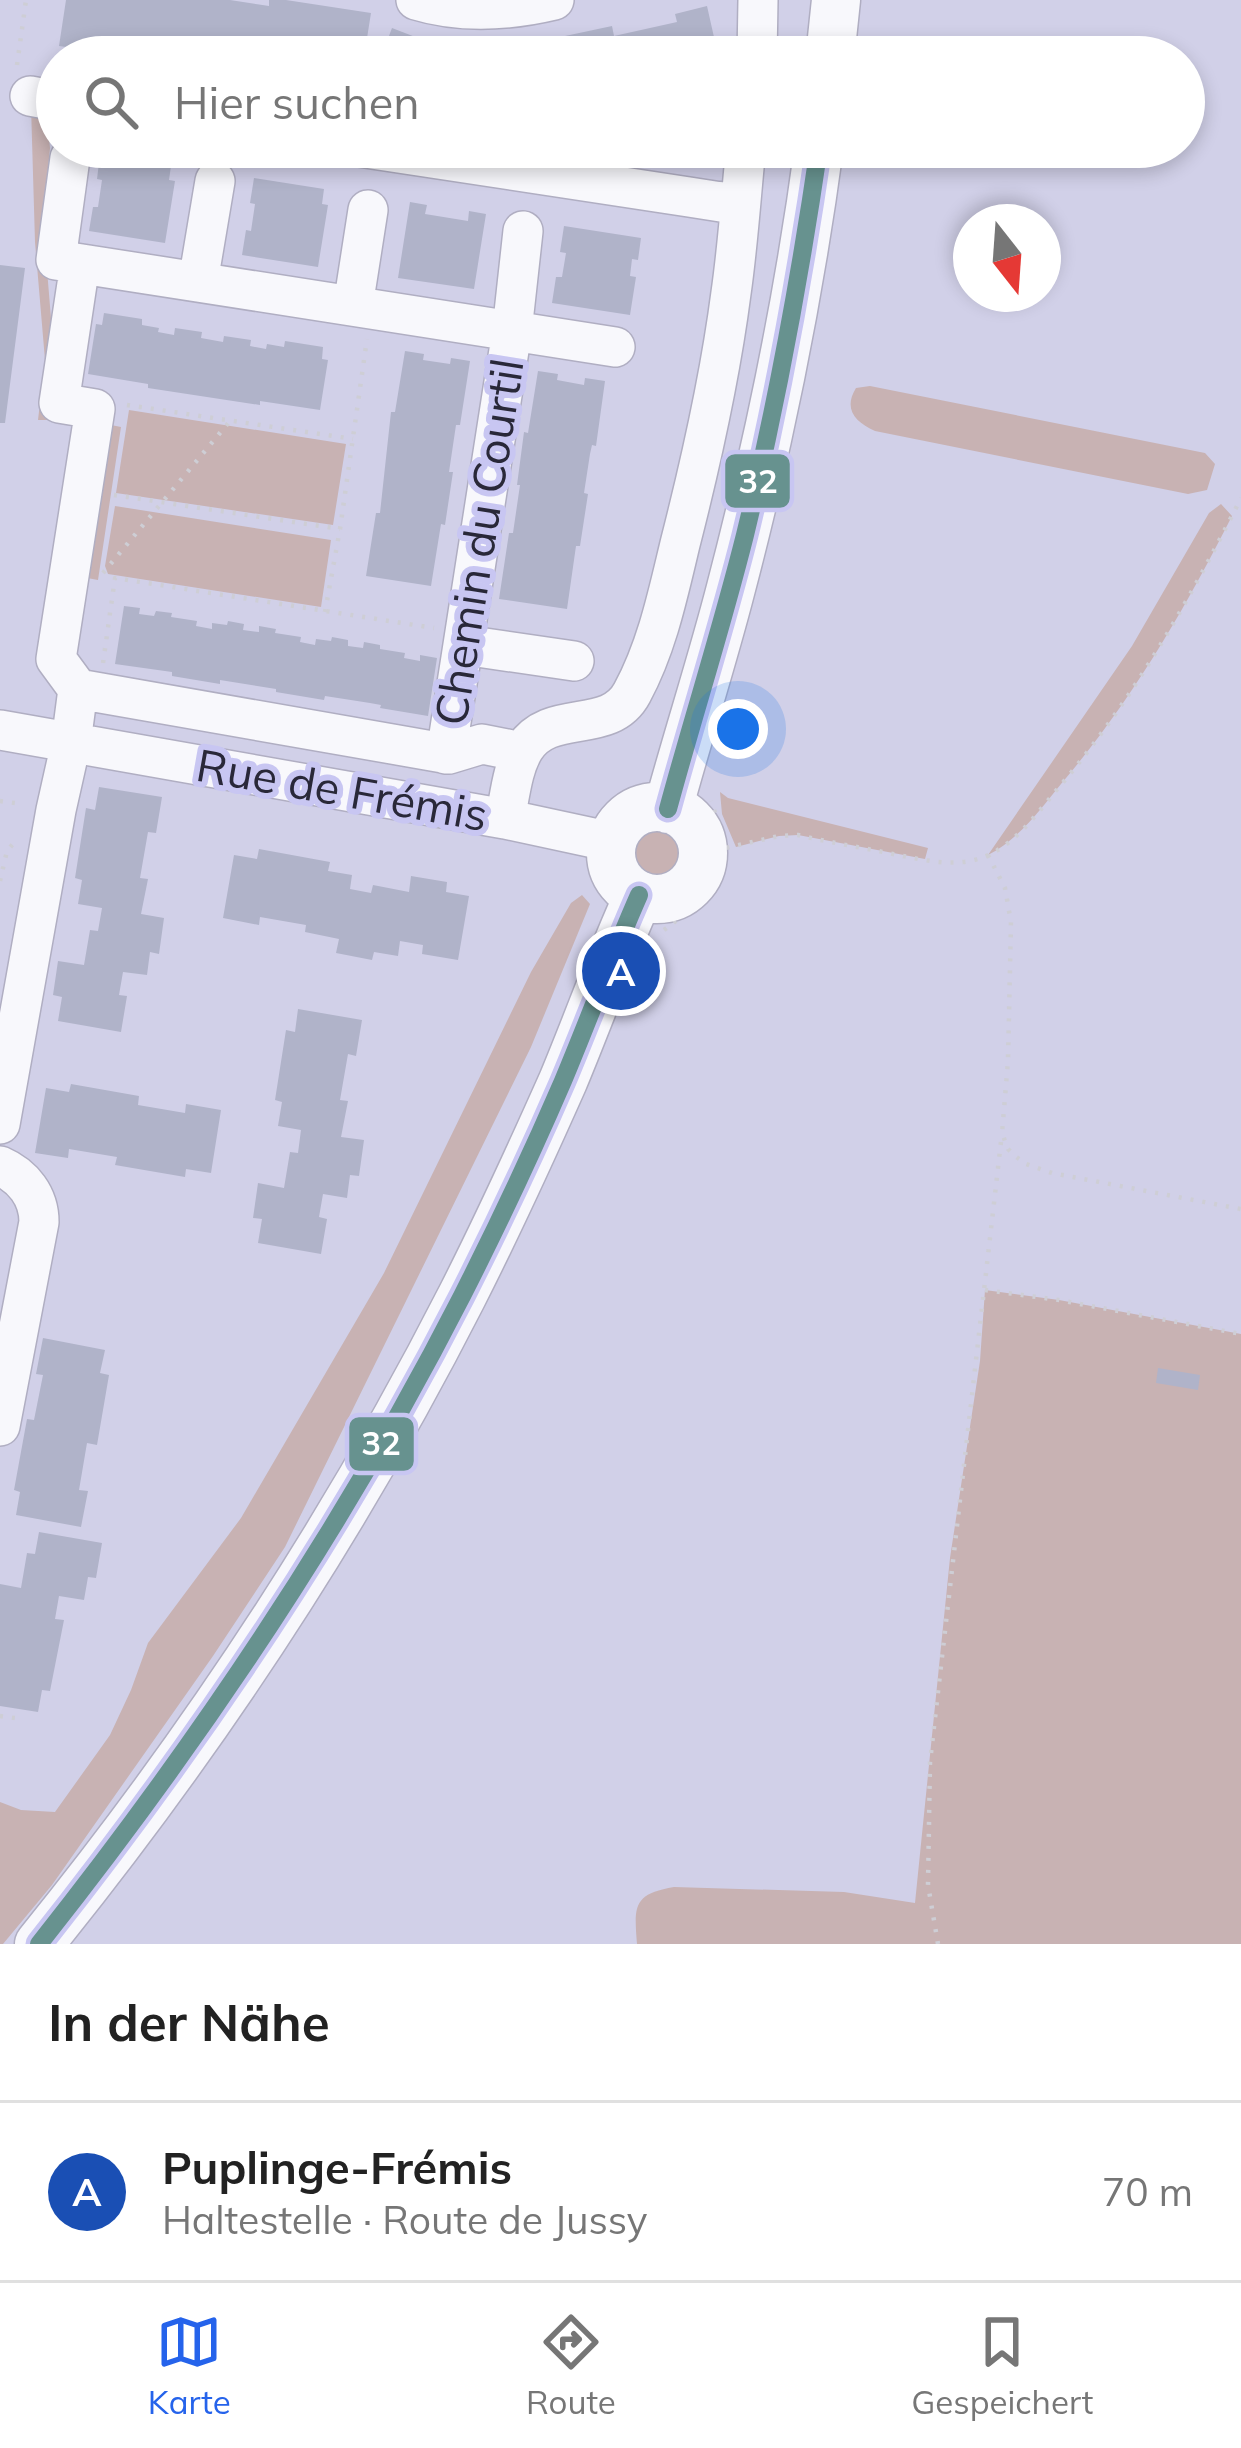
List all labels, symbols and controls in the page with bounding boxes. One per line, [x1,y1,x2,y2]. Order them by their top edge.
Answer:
search box [36,36,1205,168]
icon: search [78,69,144,135]
text: Hier suchen [174,74,420,130]
north arrow [953,204,1061,312]
street label: Chemin du Courtil [421,355,535,729]
line badge: 32 [723,452,792,510]
text: 32 [738,460,778,501]
your location [708,699,768,759]
street label: Rue de Frémis [192,736,492,842]
pin: A [582,926,660,1016]
line badge: 32 [347,1415,416,1473]
text: 32 [361,1422,401,1463]
text: In der Nähe [48,1990,330,2054]
text: Puplinge-Frémis [162,2139,512,2195]
text: A [72,2167,102,2216]
text: 70 m [1102,2167,1193,2216]
text: Haltestelle · Route de Jussy [162,2195,648,2244]
tab: Karte [148,2309,231,2422]
tab: Route [526,2309,616,2422]
tab: Gespeichert [911,2309,1093,2422]

